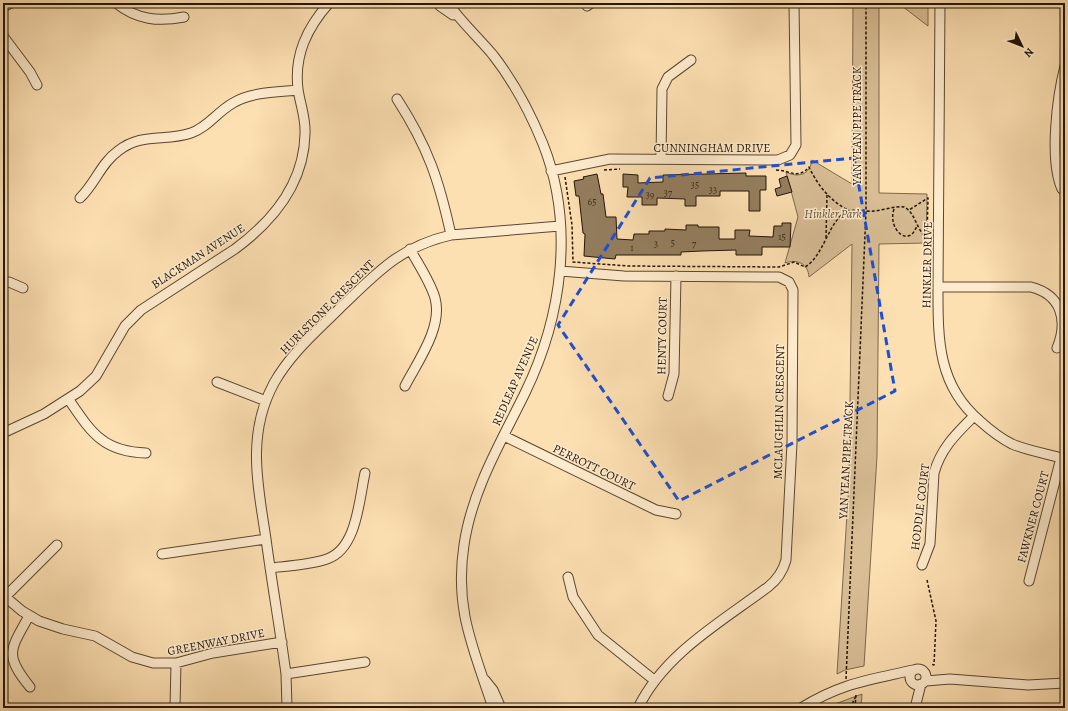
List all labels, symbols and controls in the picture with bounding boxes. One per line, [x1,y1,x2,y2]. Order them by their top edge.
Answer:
north arrow [1002,26,1042,66]
text: N [1021,44,1037,61]
street label: YAN YEAN PIPE TRACK [849,66,865,186]
street label: CUNNINGHAM DRIVE [654,140,770,156]
house number: 35 [691,178,699,191]
house number: 33 [709,183,717,196]
house number: 37 [664,186,673,199]
house number: 39 [646,188,655,201]
house number: 65 [588,195,596,208]
park label: Hinkler Park [804,206,862,222]
street label: BLACKMAN AVENUE [148,220,248,292]
street label: HINKLER DRIVE [918,222,936,308]
house number: 15 [778,230,786,243]
house number: 5 [671,236,675,249]
house number: 3 [654,237,658,250]
house number: 7 [692,237,697,250]
house number: 1 [630,241,634,254]
street label: HURLSTONE CRESCENT [276,256,378,358]
street label: HENTY COURT [653,297,671,375]
street label: REDLEAP AVENUE [488,334,542,428]
street label: MCLAUGHLIN CRESCENT [770,344,788,480]
street label: YAN YEAN PIPE TRACK [835,400,857,521]
street label: PERROTT COURT [550,440,638,494]
street label: HODDLE COURT [907,462,933,551]
street label: FAWKNER COURT [1013,469,1053,565]
street label: GREENWAY DRIVE [166,625,266,659]

